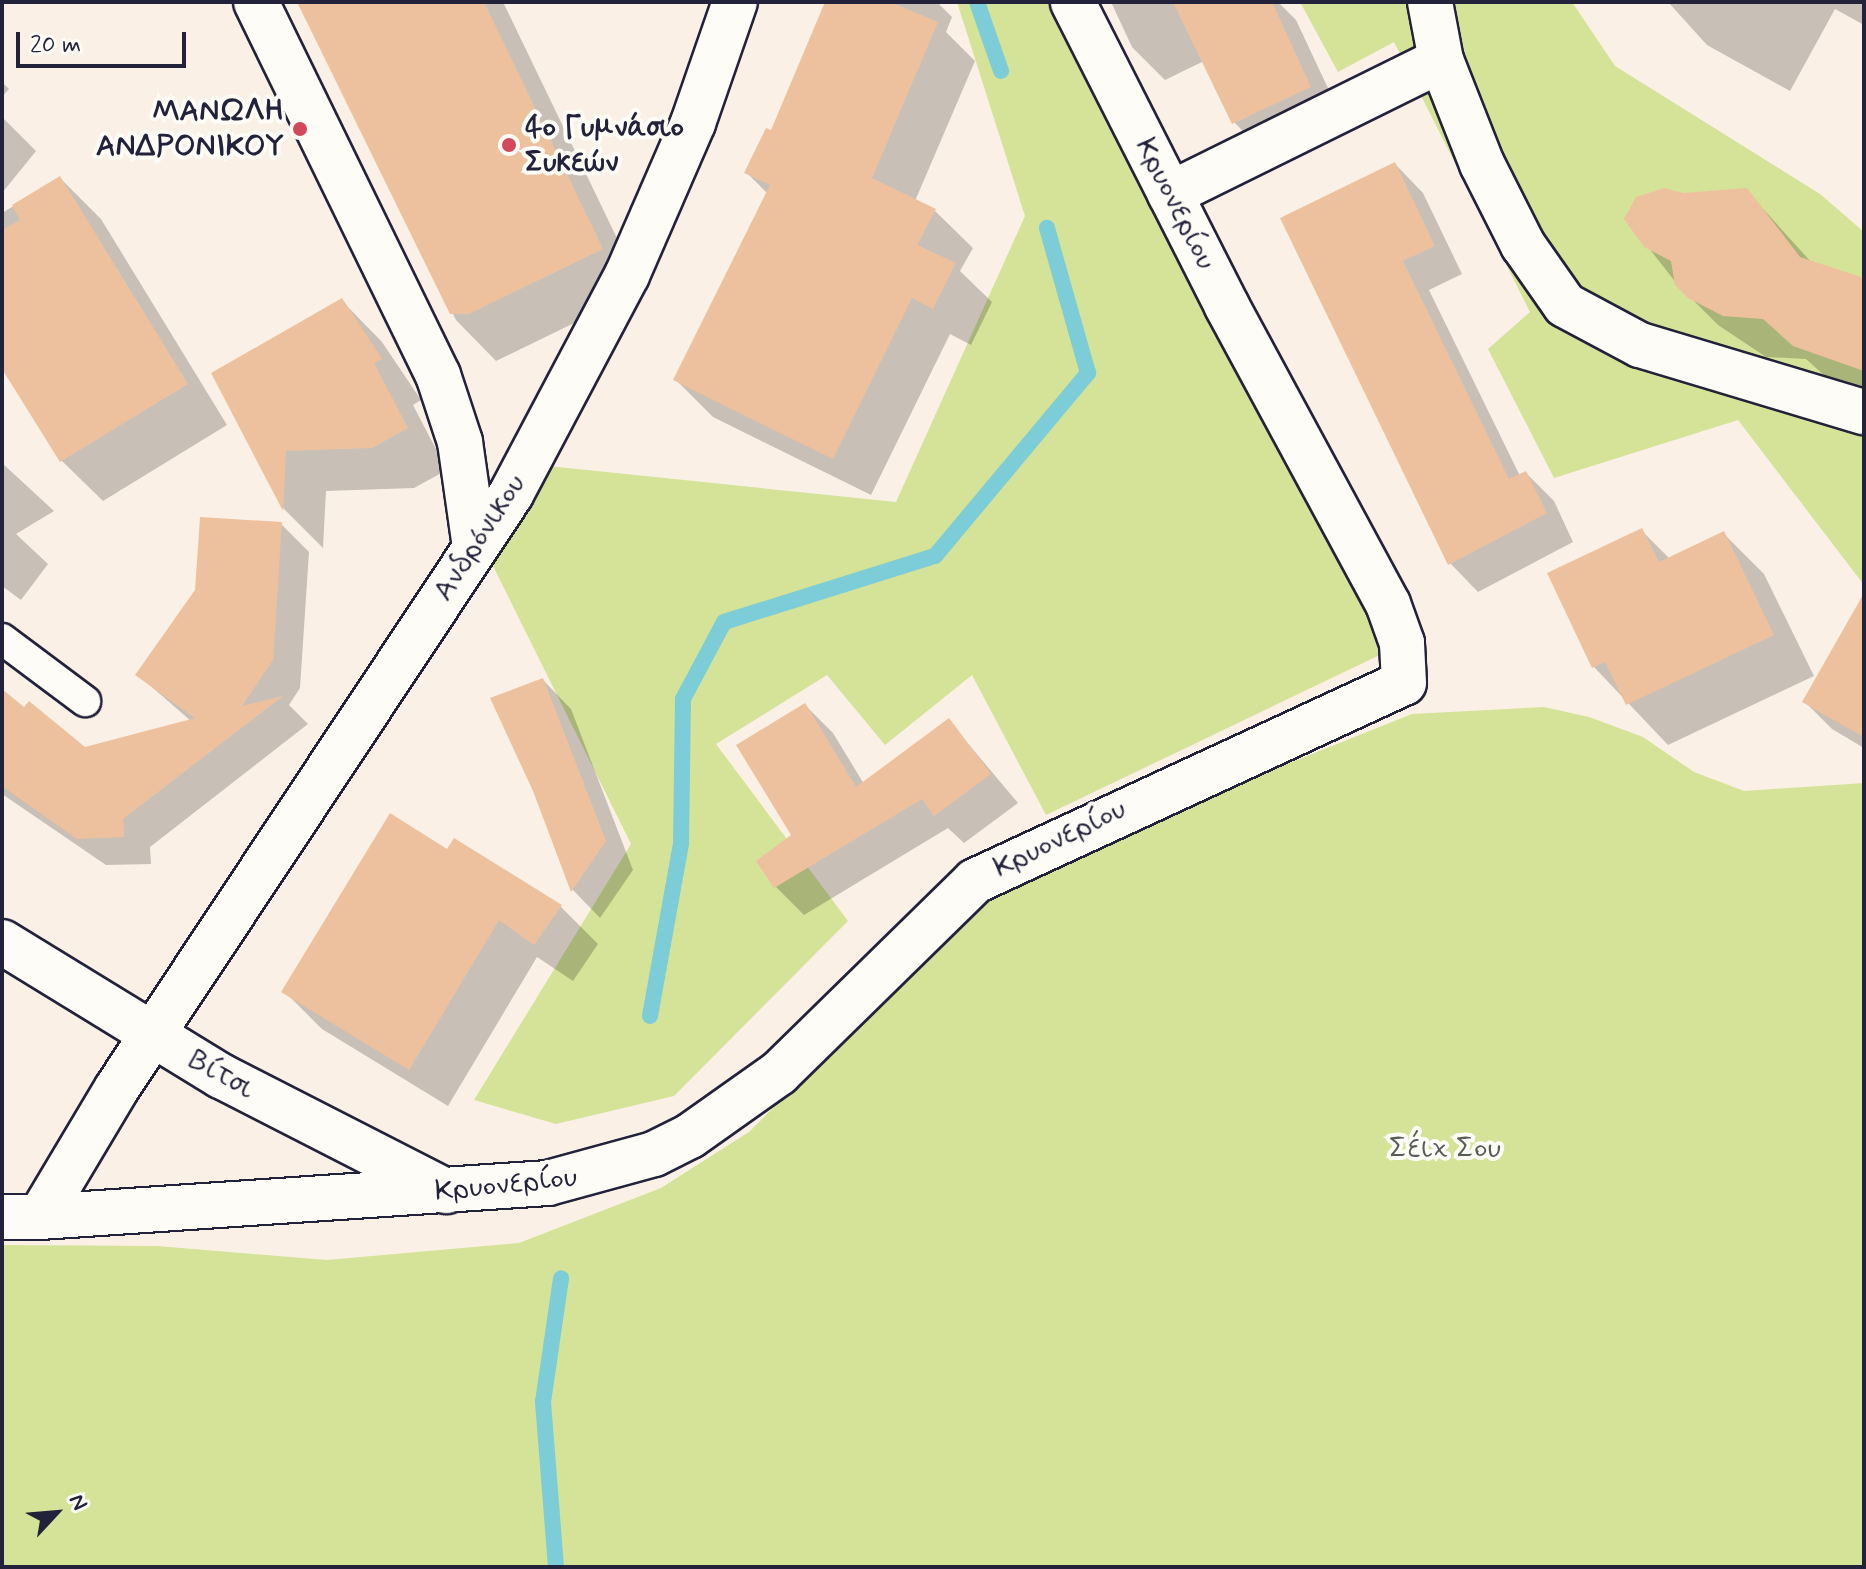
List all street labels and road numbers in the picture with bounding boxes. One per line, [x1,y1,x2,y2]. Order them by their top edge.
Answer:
street label: Κρυονερίου [1126,132,1224,276]
street label: Ανδρόνικου [426,468,534,608]
street label: Κρυονερίου [988,791,1132,887]
street label: Βίτσι [182,1042,260,1108]
street label: Κρυονερίου [433,1160,579,1210]

